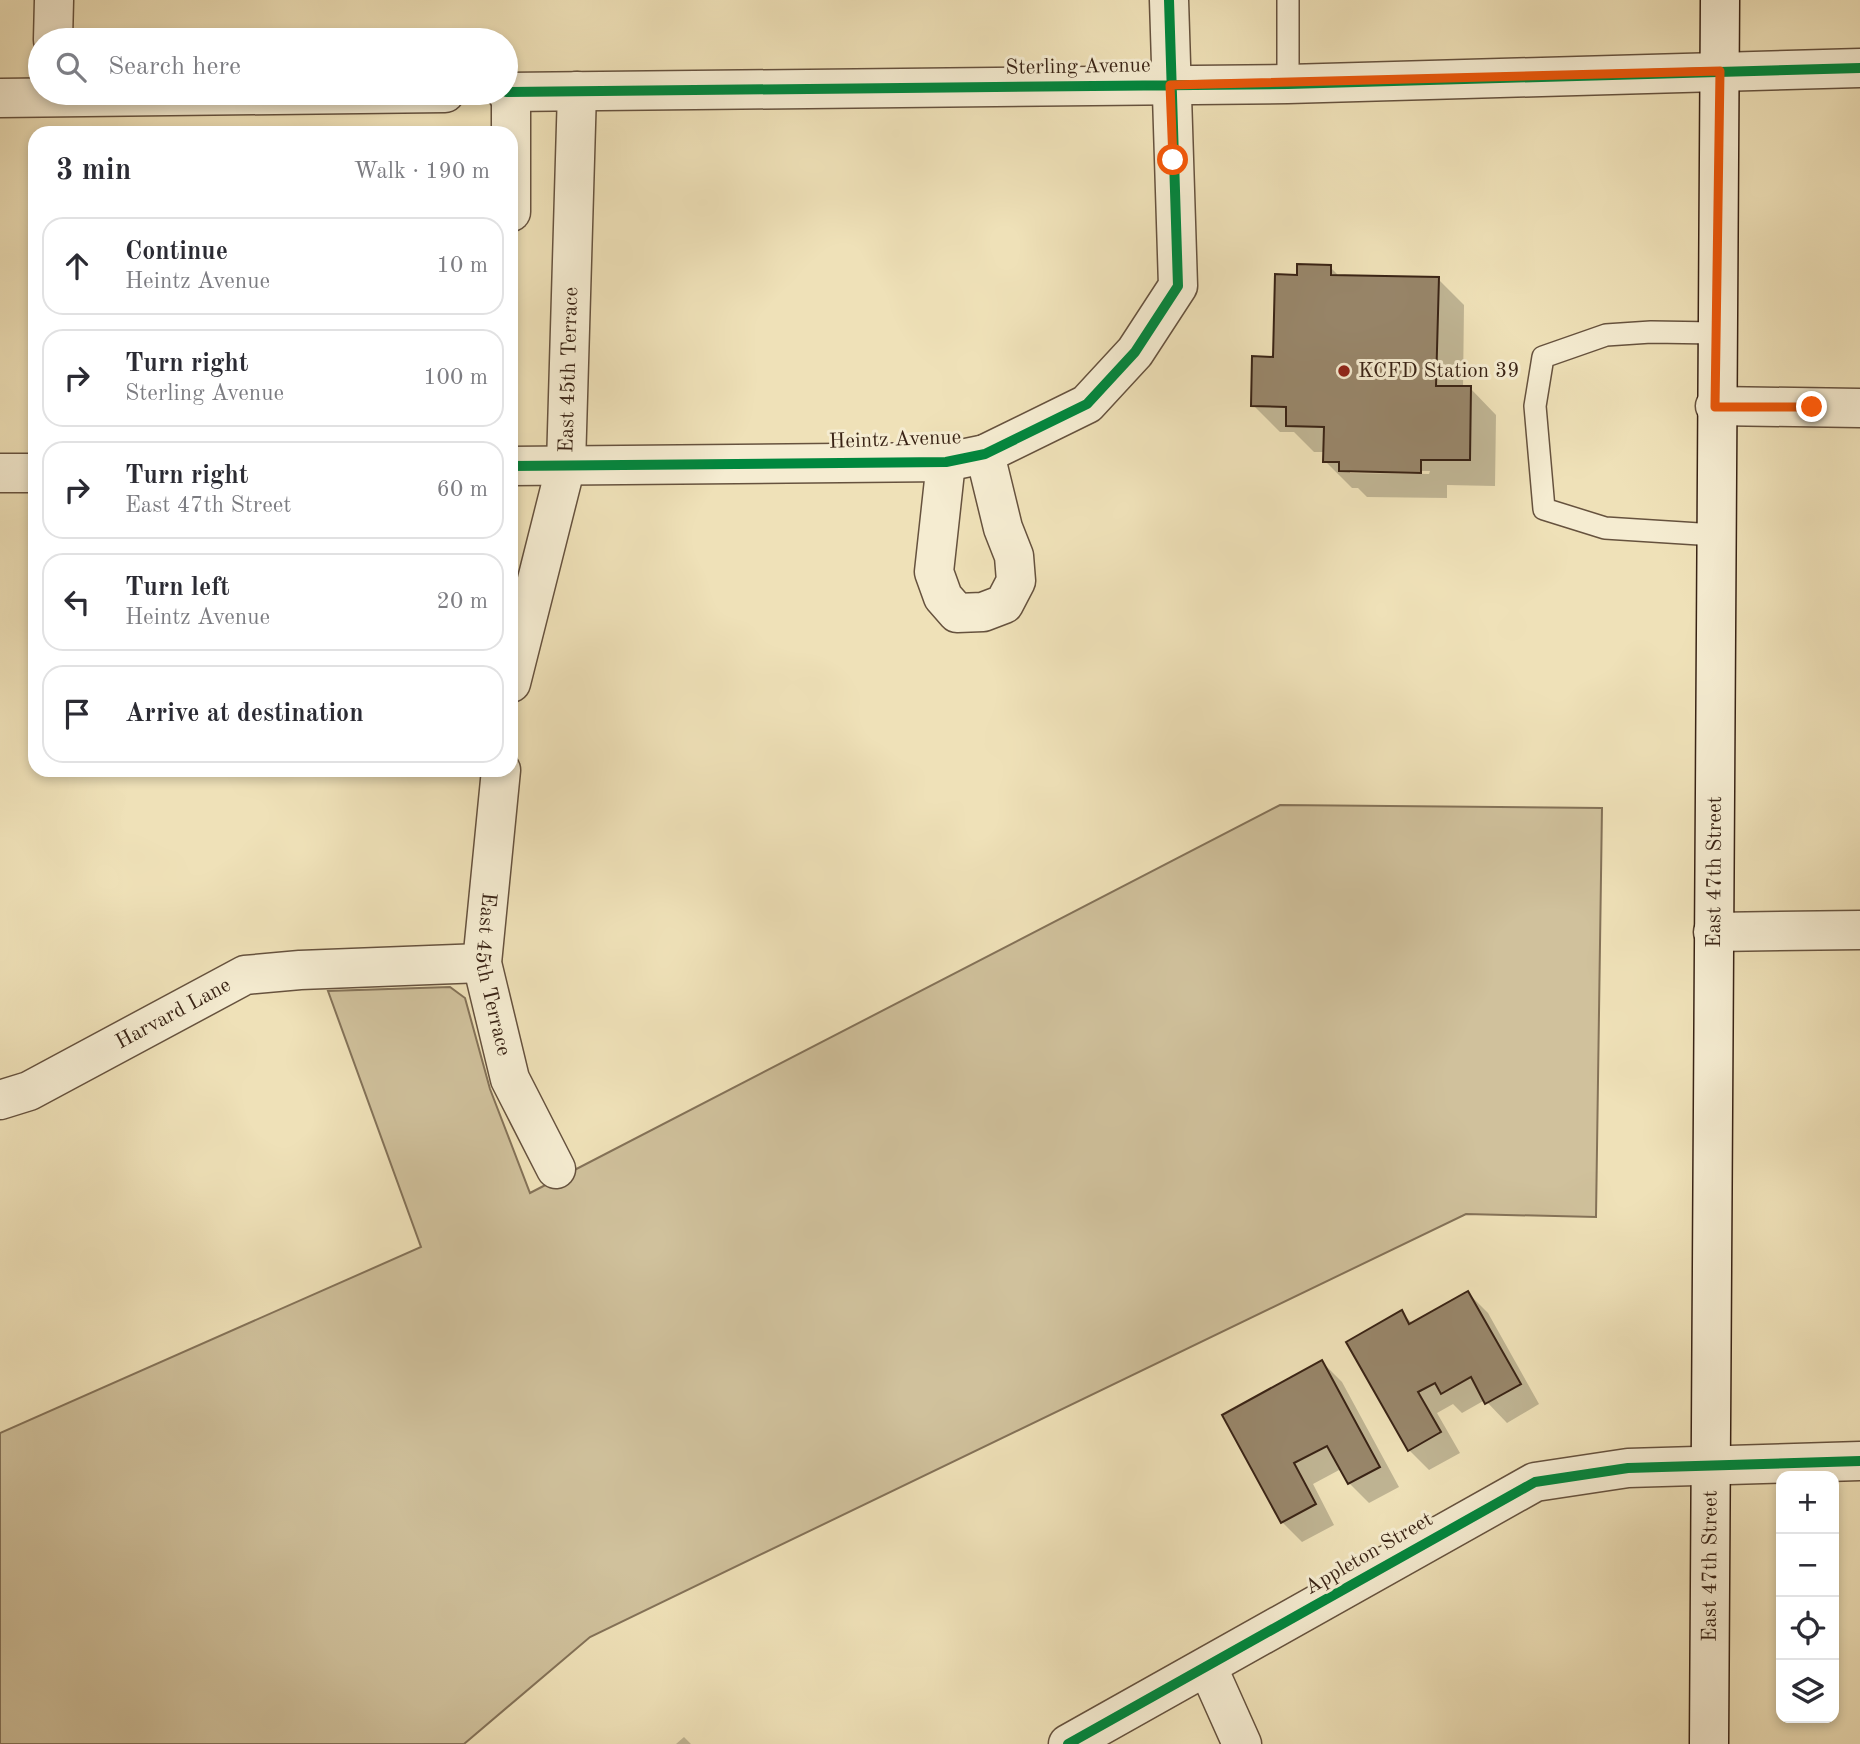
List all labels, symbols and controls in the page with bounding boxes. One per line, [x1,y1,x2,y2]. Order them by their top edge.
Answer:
search box [28,28,518,105]
icon: search [52,48,90,86]
text: Search here [108,54,241,80]
street label: Sterling Avenue [1005,55,1151,79]
route start [1157,144,1188,175]
text: 3 min [56,156,131,186]
text: Walk · 190 m [354,160,490,183]
text: Continue [125,239,228,265]
icon: ahead [58,247,96,285]
text: 10 m [437,254,488,277]
text: Heintz Avenue [125,270,270,293]
street label: East 45th Terrace [556,287,582,453]
text: Turn right [125,351,248,377]
icon: right [58,359,96,397]
place label: KCFD Station 39 [1358,361,1519,382]
marker: KCFD Station 39 [1336,363,1352,379]
text: 100 m [423,366,488,389]
text: Sterling Avenue [125,382,284,405]
route end [1796,391,1827,422]
street label: Heintz Avenue [828,427,962,453]
text: Turn right [125,463,248,489]
icon: right [58,471,96,509]
text: 60 m [437,478,488,501]
text: East 47th Street [125,494,291,517]
text: Turn left [125,575,230,601]
icon: left [58,583,96,621]
text: 20 m [437,590,488,613]
text: Heintz Avenue [125,606,270,629]
icon: arrive [58,695,96,733]
text: Arrive at destination [125,701,364,727]
street label: East 47th Street [1704,796,1725,948]
street label: East 45th Terrace [471,891,515,1058]
street label: Harvard Lane [112,974,234,1053]
map controls [1776,1471,1839,1723]
button: + [1776,1471,1839,1534]
street label: East 47th Street [1699,1490,1721,1642]
street label: Appleton Street [1301,1509,1437,1599]
button: − [1776,1534,1839,1597]
button: locate [1776,1597,1839,1660]
button: layers [1776,1660,1839,1723]

